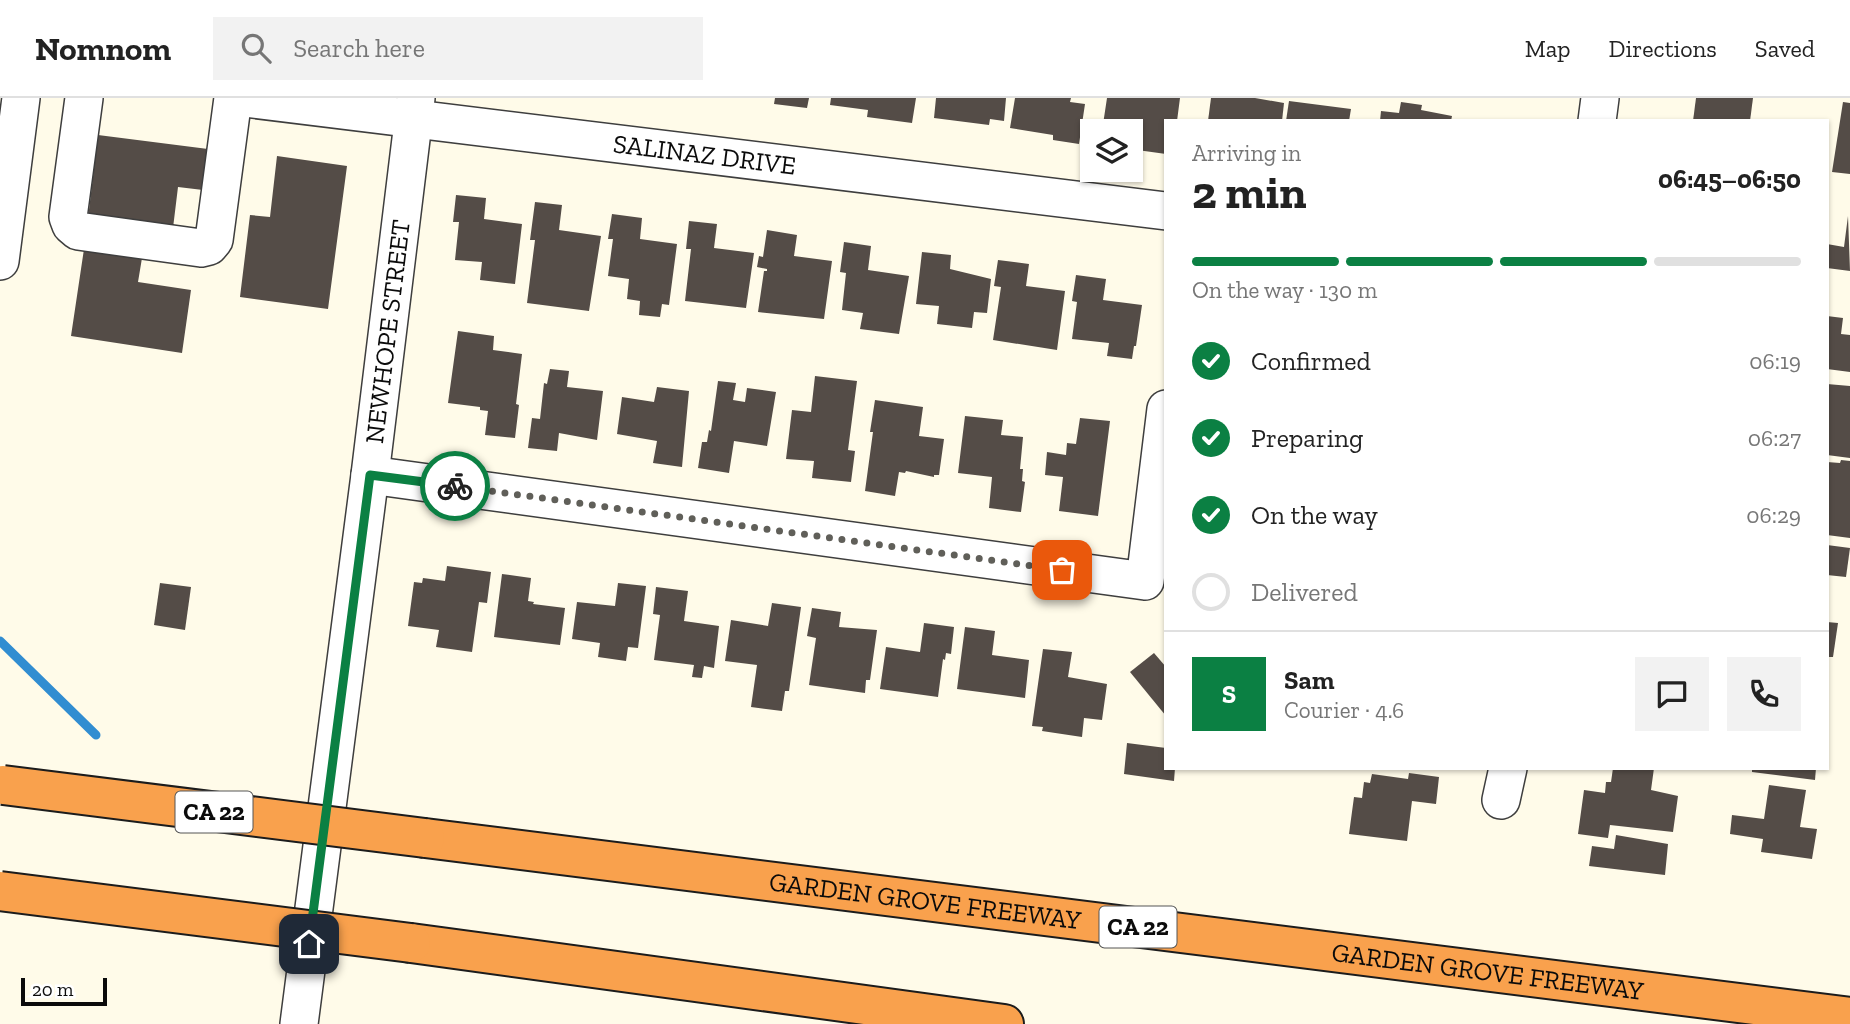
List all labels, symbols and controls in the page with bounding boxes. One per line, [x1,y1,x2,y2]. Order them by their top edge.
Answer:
search box [213,17,703,80]
text: Nomnom [35,29,171,68]
icon: search [237,29,275,67]
text: Search here [293,32,425,64]
text: Map [1525,34,1571,63]
text: Directions [1609,34,1717,63]
text: Saved [1755,34,1815,63]
map controls [1080,119,1143,182]
button: layers [1080,119,1143,182]
street label: SALINAZ DRIVE [611,127,798,182]
text: Arriving in [1192,139,1301,167]
text: 06:45–06:50 [1658,163,1801,195]
text: 2 min [1192,165,1307,220]
street label: NEWHOPE STREET [358,218,417,445]
text: On the way · 130 m [1192,276,1377,304]
icon: check [1192,342,1230,380]
text: Confirmed [1251,345,1371,377]
text: 06:19 [1749,347,1801,375]
icon: check [1192,419,1230,457]
text: Preparing [1251,422,1363,454]
text: 06:27 [1748,424,1801,452]
courier [420,451,490,521]
icon: bike [436,467,474,505]
icon: check [1192,496,1230,534]
text: On the way [1251,499,1378,531]
text: 06:29 [1746,501,1801,529]
pin [1032,540,1092,600]
icon: bag [1043,551,1081,589]
text: Delivered [1251,576,1358,608]
button: chat [1635,657,1709,731]
button: phone [1727,657,1801,731]
text: Sam [1284,664,1334,696]
text: S [1222,678,1236,710]
text: Courier · 4.6 [1284,696,1404,724]
road number: CA 22 [176,792,252,832]
street label: GARDEN GROVE FREEWAY [767,865,1083,936]
road number: CA 22 [1100,906,1176,948]
pin [279,914,339,974]
icon: home [290,925,328,963]
street label: GARDEN GROVE FREEWAY [1330,936,1645,1007]
scale bar [21,975,107,1007]
text: 20 m [32,978,73,1001]

